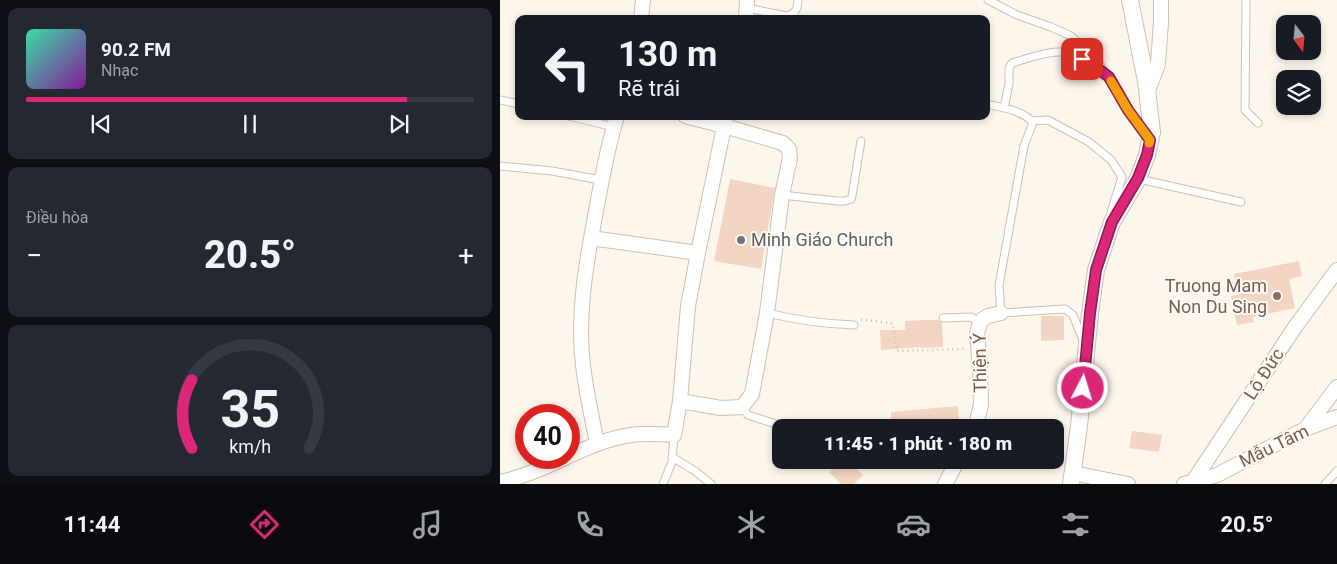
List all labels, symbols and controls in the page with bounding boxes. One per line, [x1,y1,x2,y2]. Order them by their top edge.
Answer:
north arrow [1276,15,1321,60]
map controls [1276,15,1321,115]
text: 130 m [618,34,717,75]
icon: left [535,35,600,100]
text: 90.2 FM [101,38,171,61]
pin [1061,38,1103,80]
icon: arrive [1068,45,1096,73]
text: Nhạc [101,61,138,80]
button: layers [1276,70,1321,115]
text: Rẽ trái [618,76,680,101]
icon: previous [87,110,115,138]
icon: pause [236,110,264,138]
icon: next [385,110,413,138]
text: Điều hòa [26,208,89,227]
place label: Minh Giáo Church [751,229,893,250]
text: 20.5° [204,233,296,277]
marker: Minh Giáo Church [735,234,747,246]
text: − [26,239,42,272]
text: + [458,239,474,272]
place label: Truong Mam Non Du Sing [1165,275,1267,317]
marker: Truong Mam Non Du Sing [1271,290,1283,302]
street label: Thiện Ý [968,333,991,393]
street label: Lộ Đức [1239,344,1288,403]
position arrow [1056,361,1108,413]
text: 35 [220,379,280,440]
speed limit sign: 40 [515,404,580,469]
street label: Mẫu Tâm [1236,420,1312,471]
text: 11:45 · 1 phút · 180 m [824,432,1012,455]
text: km/h [229,436,271,457]
icon: directions [247,507,282,542]
icon: music [410,507,445,542]
icon: phone [572,507,607,542]
icon: climate [734,507,769,542]
icon: car [896,507,931,542]
icon: filters [1058,507,1093,542]
text: 11:44 [64,512,120,537]
text: 20.5° [1220,512,1273,537]

